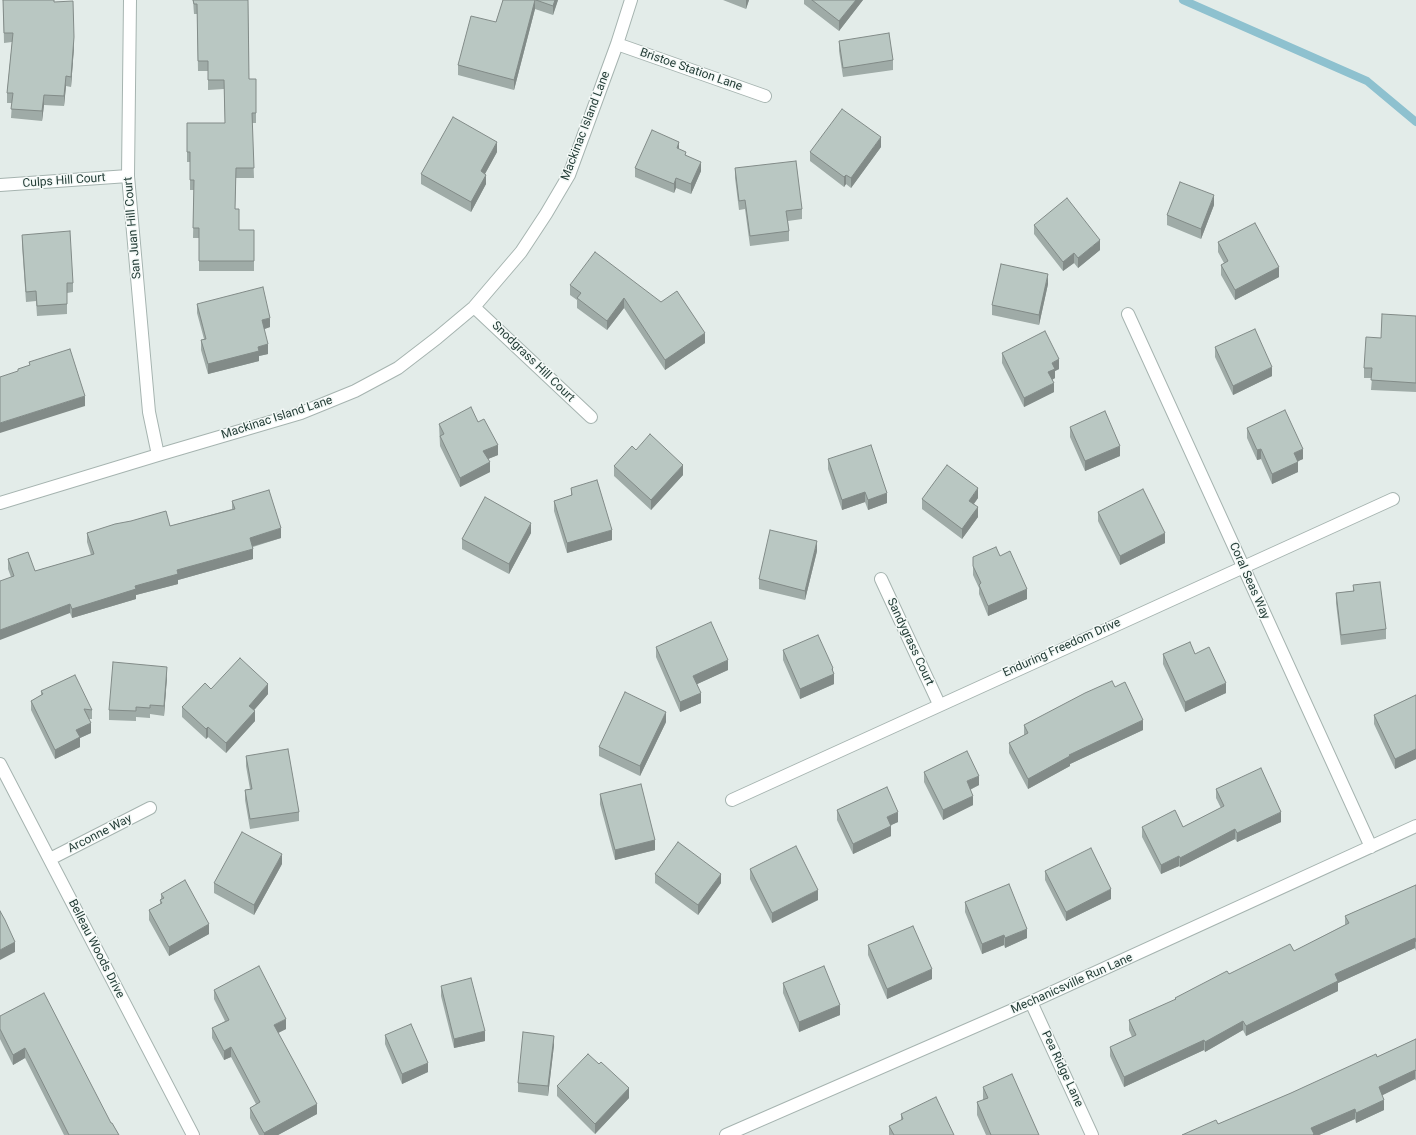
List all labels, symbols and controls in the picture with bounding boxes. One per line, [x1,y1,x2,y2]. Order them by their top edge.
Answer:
street label: Bristoe Station Lane [638,46,744,94]
street label: Mackinac Island Lane [559,69,613,183]
street label: Culps Hill Court [22,171,106,191]
street label: San Juan Hill Court [121,176,145,280]
street label: Snodgrass Hill Court [489,319,577,405]
street label: Mackinac Island Lane [220,393,334,443]
street label: Coral Seas Way [1226,540,1272,622]
street label: Sandygrass Court [883,596,937,688]
street label: Enduring Freedom Drive [1001,616,1123,680]
street label: Arconne Way [66,812,134,856]
street label: Belleau Woods Drive [65,897,127,1001]
street label: Mechanicsville Run Lane [1009,951,1135,1017]
street label: Pea Ridge Lane [1038,1029,1086,1109]

